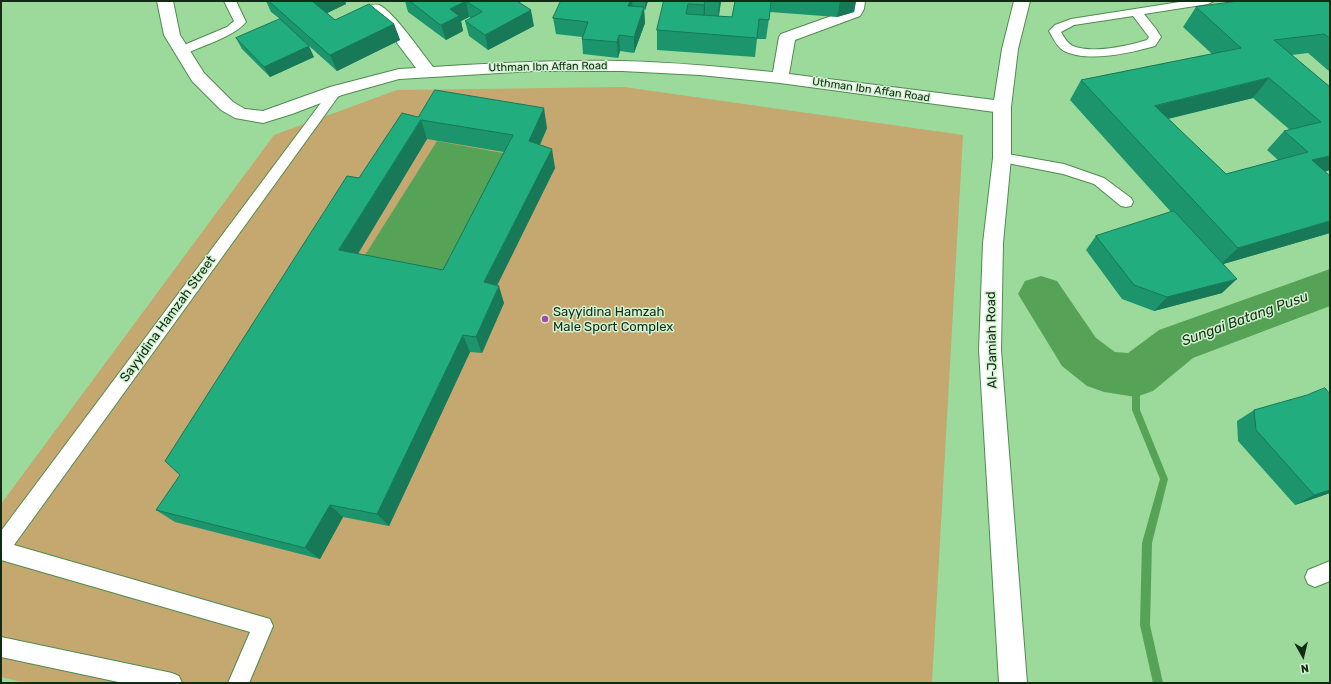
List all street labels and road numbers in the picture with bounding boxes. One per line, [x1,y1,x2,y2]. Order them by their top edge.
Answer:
street label: Uthman Ibn Affan Road [488,59,608,75]
street label: Uthman Ibn Affan Road [811,75,931,105]
street label: Sayyidina Hamzah Street [117,253,219,385]
street label: Al-Jamiah Road [983,291,1001,389]

